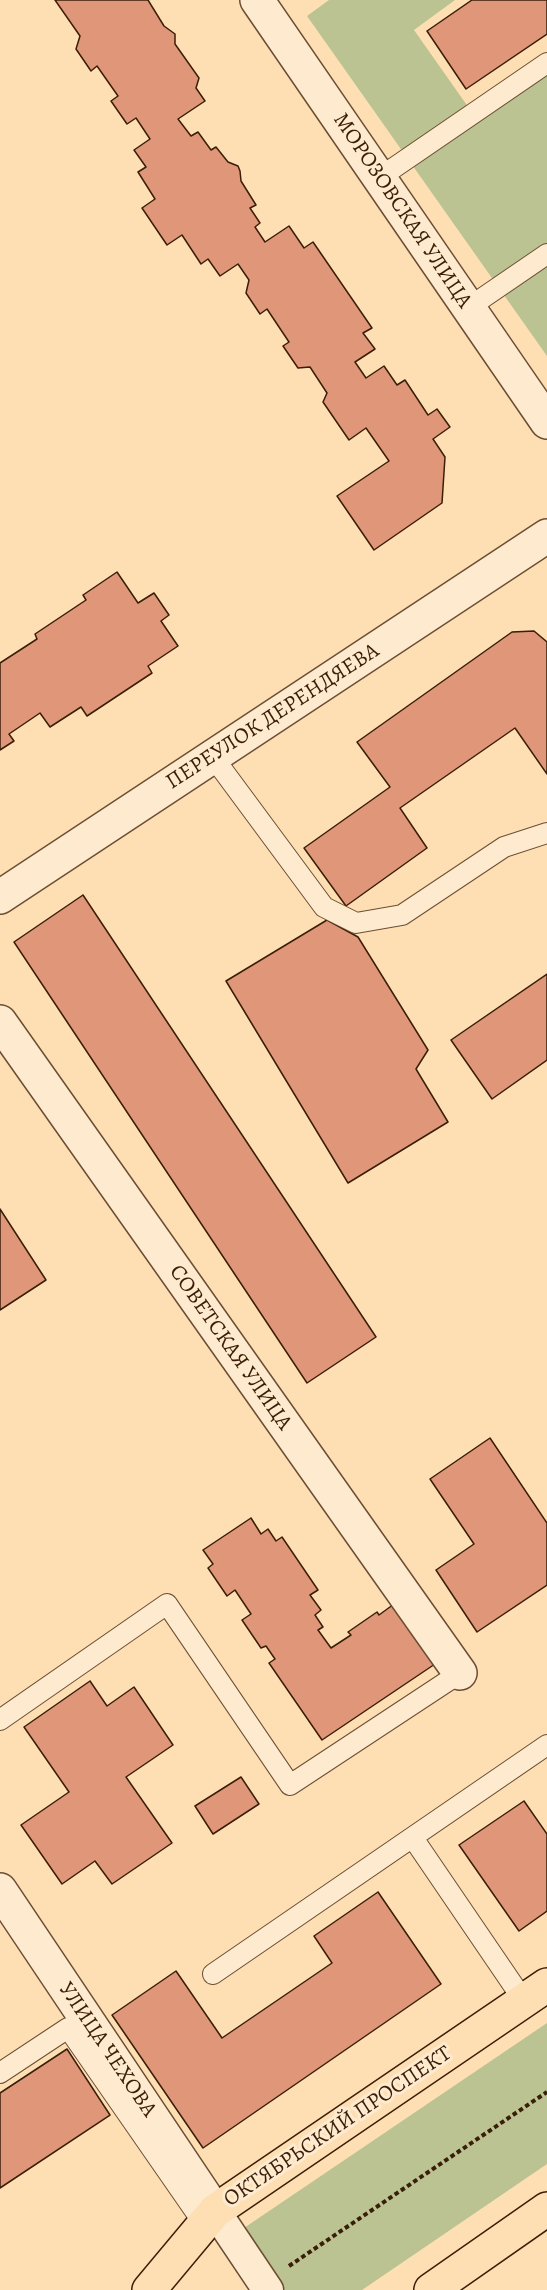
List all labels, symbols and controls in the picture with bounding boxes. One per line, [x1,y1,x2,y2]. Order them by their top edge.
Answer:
street label: МОРОЗОВСКАЯ УЛИЦА [327,108,477,314]
street label: ПЕРЕУЛОК ДЕРЕНДЯЕВА [161,638,385,796]
street label: СОВЕТСКАЯ УЛИЦА [163,1260,297,1436]
street label: УЛИЦА ЧЕХОВА [52,1978,162,2122]
street label: ОКТЯБРЬСКИЙ ПРОСПЕКТ [219,2041,457,2213]

